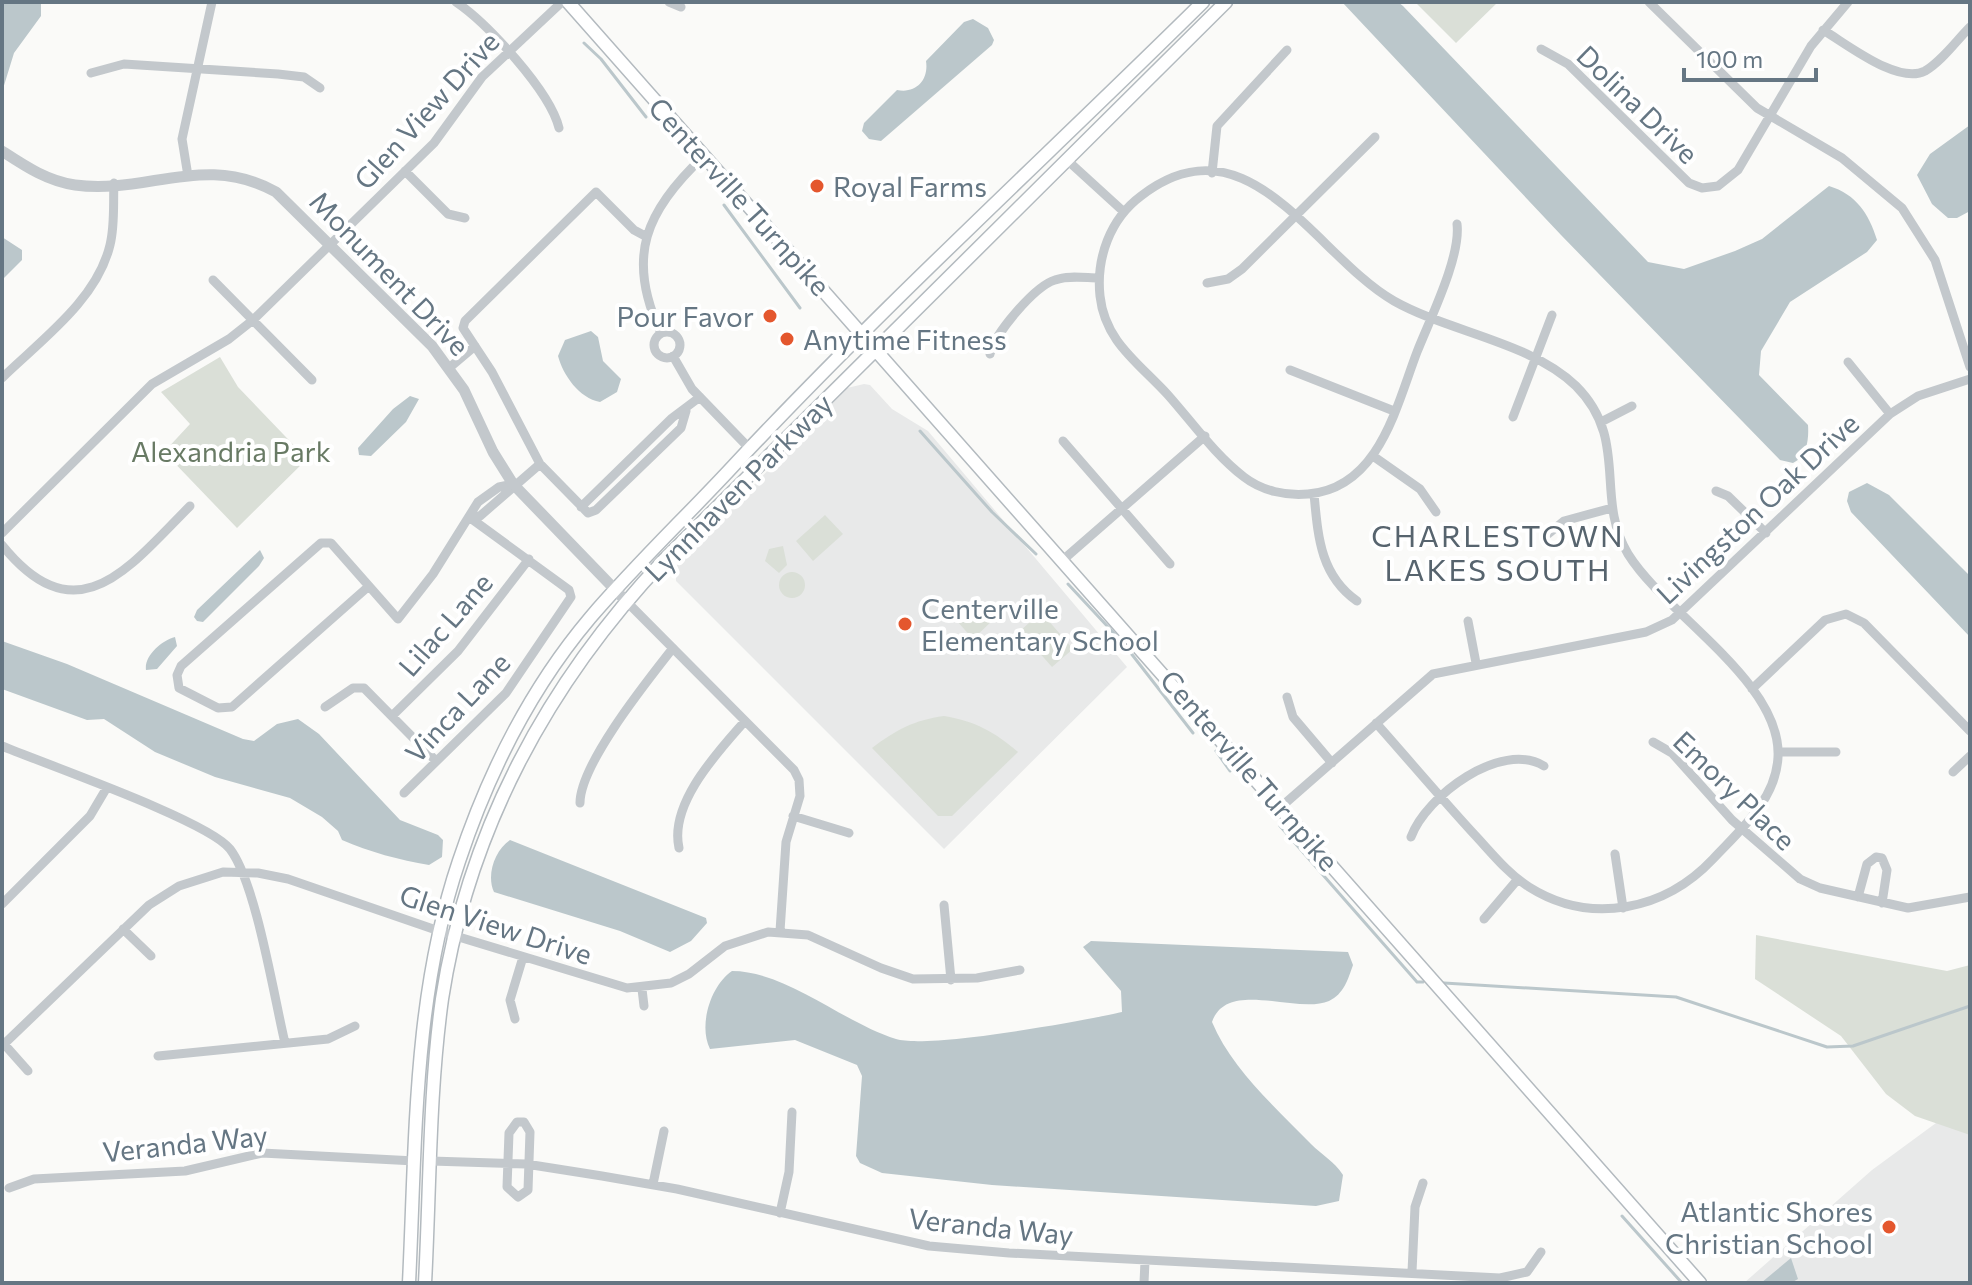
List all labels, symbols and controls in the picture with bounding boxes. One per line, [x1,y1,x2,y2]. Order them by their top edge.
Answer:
street label: Glen View Drive [346,24,506,196]
scale bar [1684,32,1816,82]
street label: Dolina Drive [1570,38,1706,170]
text: 100 m [1696,44,1763,73]
street label: Centerville Turnpike [642,90,838,302]
place label: Royal Farms [833,169,987,203]
marker: Royal Farms [808,177,826,195]
street label: Monument Drive [303,184,477,362]
place label: Pour Favor [616,299,754,333]
marker: Pour Favor [761,307,779,325]
place label: Anytime Fitness [803,322,1007,356]
marker: Anytime Fitness [778,330,796,348]
street label: Lynnhaven Parkway [637,386,839,588]
street label: Livingston Oak Drive [1649,406,1865,610]
park label: Alexandria Park [131,434,331,468]
district label: CHARLESTOWN LAKES SOUTH [1371,516,1625,587]
street label: Lilac Lane [391,565,499,683]
place label: Centerville Elementary School [921,591,1159,657]
marker: Centerville Elementary School [896,615,914,633]
street label: Vinca Lane [398,645,516,769]
street label: Centerville Turnpike [1154,663,1346,877]
street label: Emory Place [1667,723,1803,857]
street label: Glen View Drive [396,877,596,971]
street label: Veranda Way [101,1117,269,1169]
place label: Atlantic Shores Christian School [1665,1194,1873,1260]
street label: Veranda Way [907,1200,1075,1252]
marker: Atlantic Shores Christian School [1880,1218,1898,1236]

